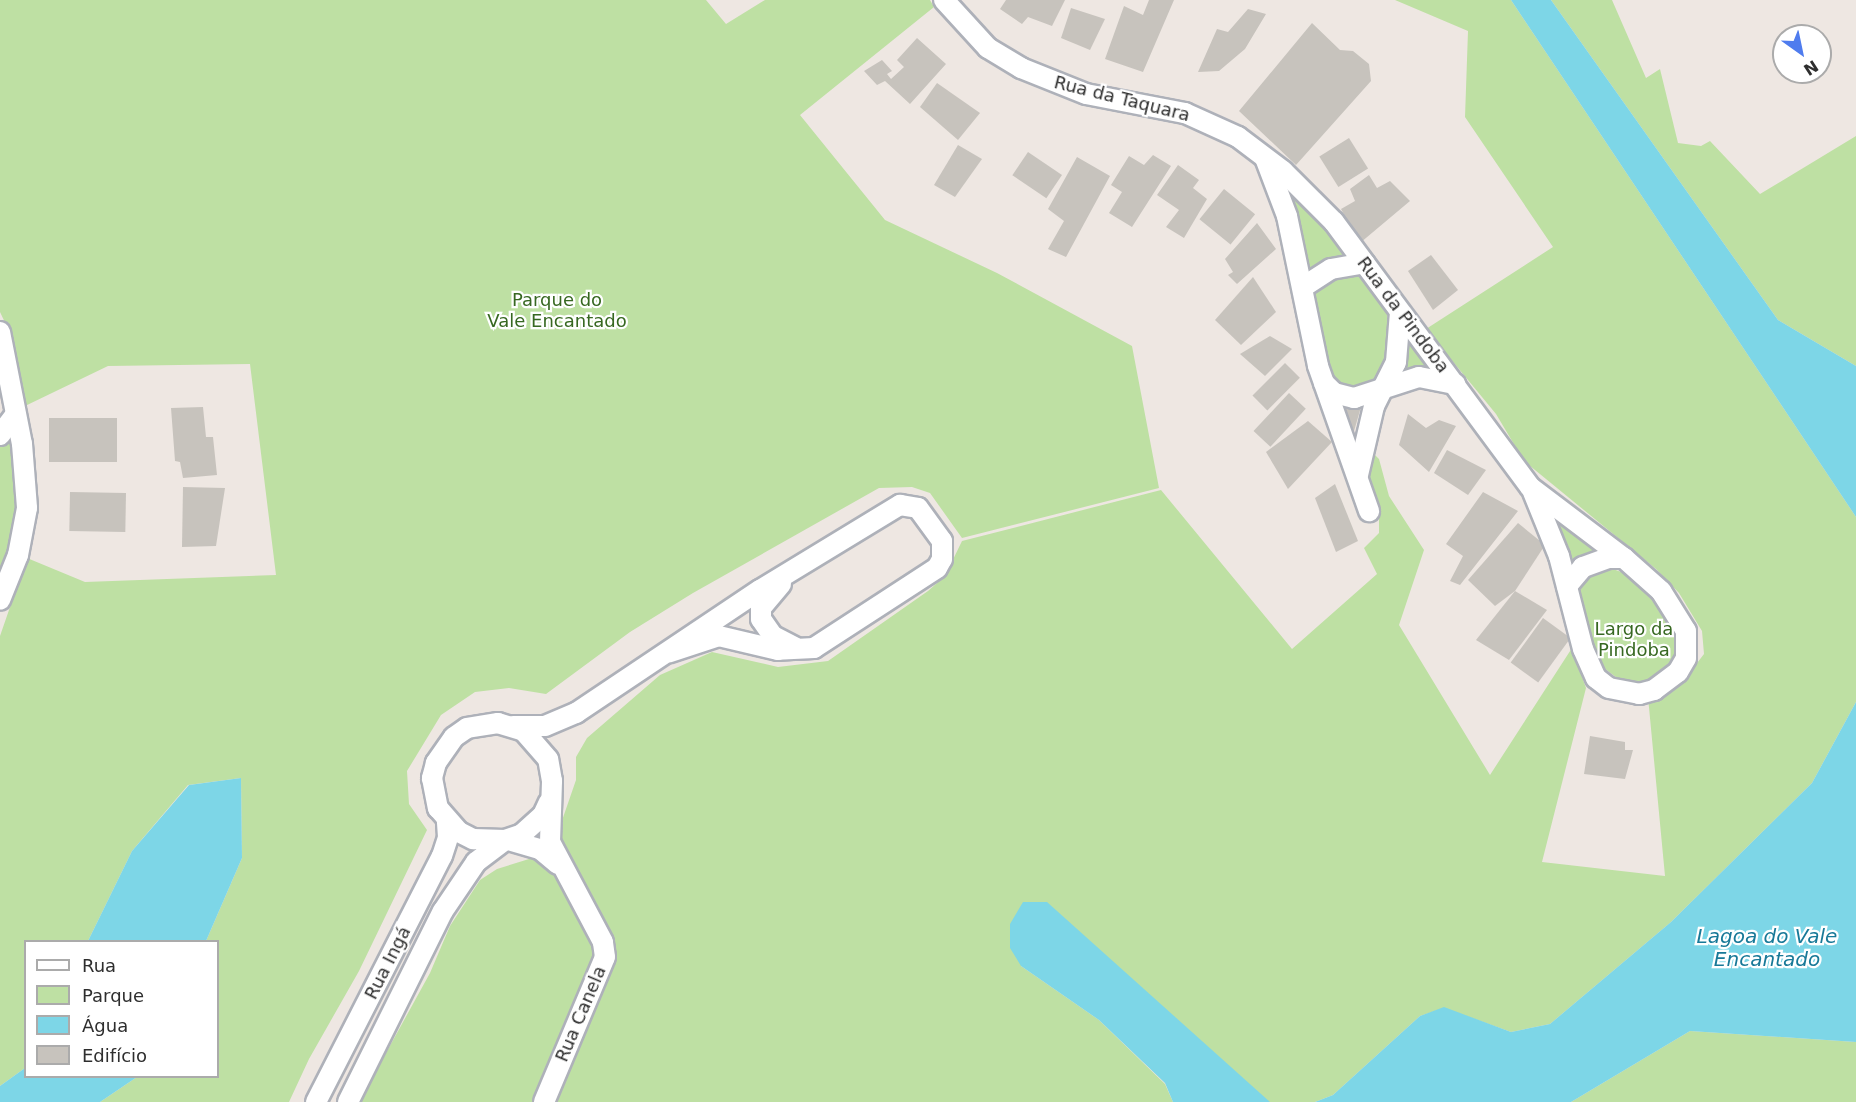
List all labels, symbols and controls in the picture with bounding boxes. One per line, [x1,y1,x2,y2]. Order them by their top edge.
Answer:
north arrow [1772,24,1832,84]
text: N [1800,56,1822,79]
street label: Rua da Taquara [1052,72,1192,126]
street label: Rua da Pindoba [1352,253,1454,377]
park label: Parque do Vale Encantado [487,290,627,332]
park label: Largo da Pindoba [1595,619,1673,662]
street label: Rua Ingá [360,923,416,1003]
water label: Lagoa do Vale Encantado [1697,925,1837,972]
legend [24,940,219,1078]
text: Rua [82,955,116,976]
street label: Rua Canela [551,963,611,1065]
text: Parque [82,985,144,1006]
text: Água [82,1015,128,1036]
text: Edifício [82,1045,147,1066]

